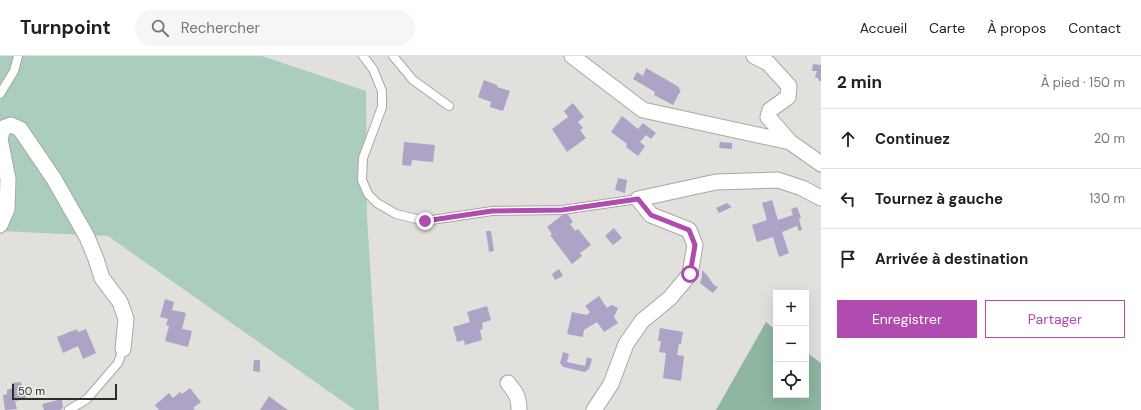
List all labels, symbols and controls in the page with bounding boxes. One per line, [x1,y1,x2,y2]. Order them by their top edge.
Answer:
search box [135,10,415,46]
text: Turnpoint [20,15,111,40]
icon: search [149,17,171,39]
text: Rechercher [181,18,260,38]
text: Accueil [860,19,907,37]
text: Carte [929,19,965,37]
text: À propos [987,19,1046,37]
text: Contact [1068,19,1121,37]
text: 2 min [837,71,882,93]
text: À pied · 150 m [1041,74,1125,91]
icon: ahead [837,128,859,150]
text: Continuez [875,129,950,149]
text: 20 m [1094,130,1125,147]
icon: left [837,188,859,210]
text: Tournez à gauche [875,189,1003,209]
text: 130 m [1089,190,1125,207]
route end [416,212,434,230]
icon: arrive [837,248,859,270]
text: Arrivée à destination [875,249,1028,269]
route start [681,265,699,283]
map controls [773,290,809,398]
button: + [773,290,809,326]
button: Enregistrer [837,300,977,338]
button: Partager [985,300,1125,338]
button: − [773,326,809,362]
button: locate [773,362,809,398]
scale bar [12,382,117,401]
text: 50 m [18,384,45,398]

